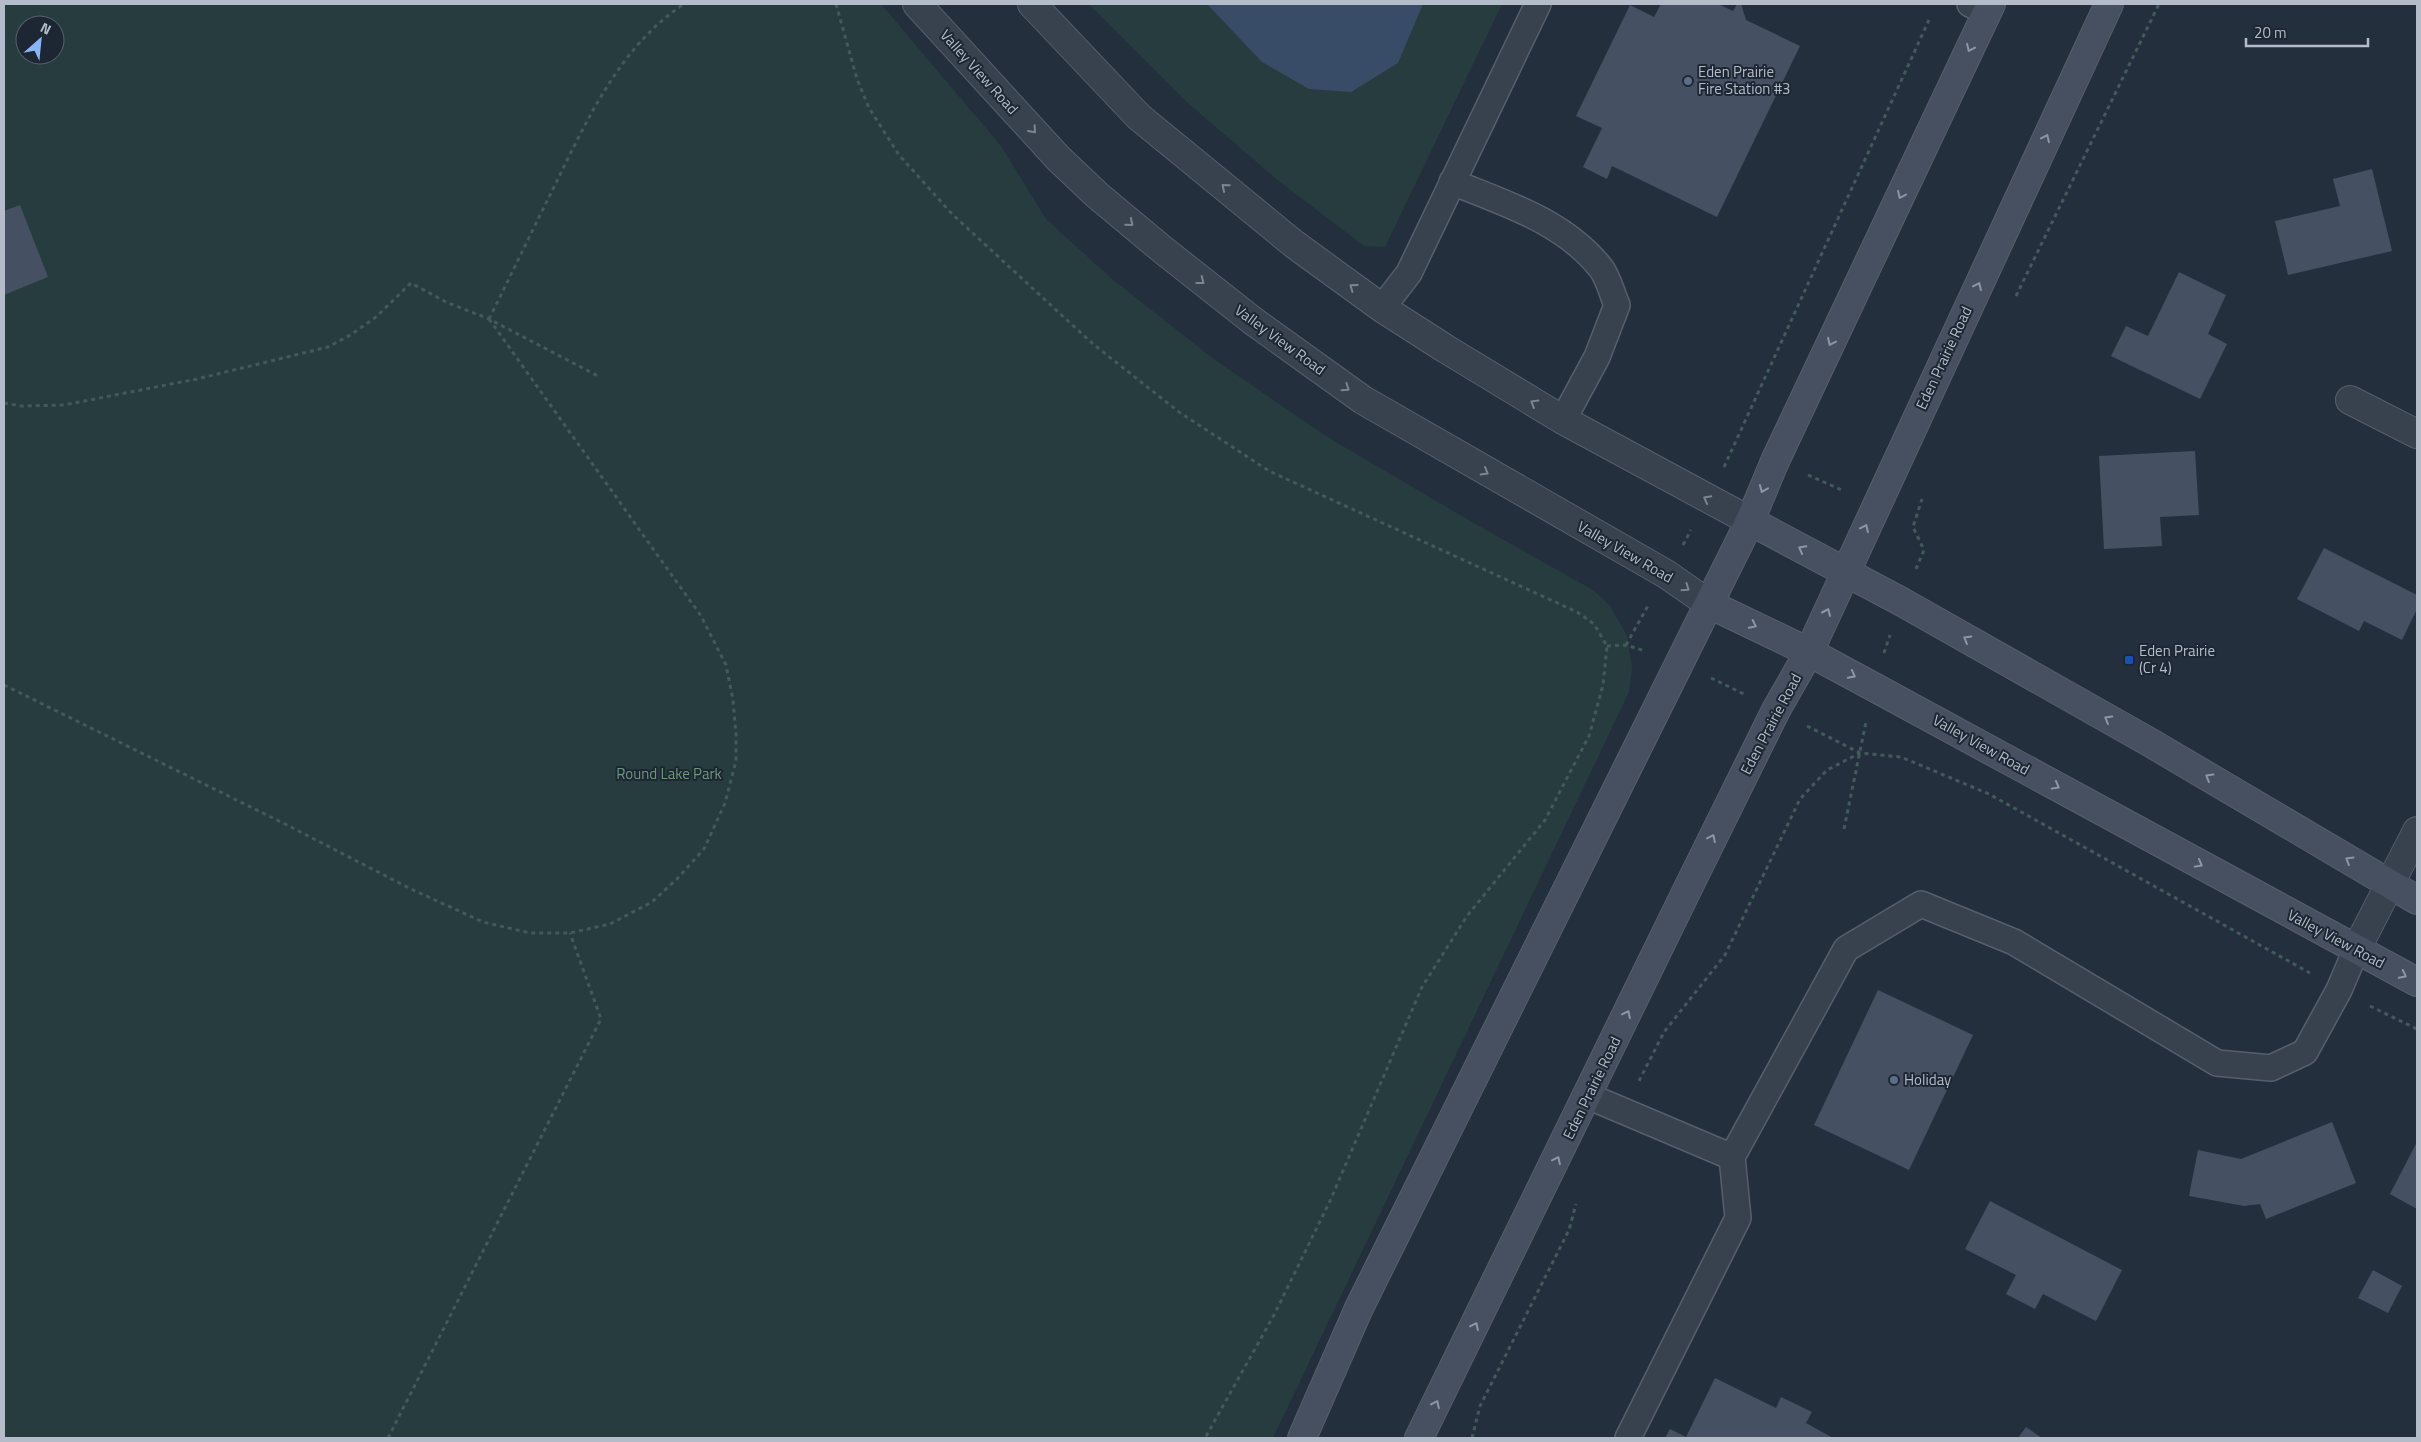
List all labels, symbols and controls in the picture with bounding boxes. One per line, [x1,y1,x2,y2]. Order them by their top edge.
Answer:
north arrow [15,15,65,65]
scale bar [2246,15,2368,47]
text: N [37,16,55,40]
text: 20 m [2254,21,2287,44]
street label: Valley View Road [935,24,1024,119]
one-way arrow [1966,43,1976,52]
place label: Eden Prairie Fire Station #3 [1698,60,1791,100]
marker: Eden Prairie Fire Station #3 [1682,75,1694,87]
one-way arrow [1027,125,1036,134]
one-way arrow [2040,134,2050,143]
one-way arrow [1222,185,1231,193]
one-way arrow [1896,190,1907,199]
one-way arrow [1124,217,1133,225]
one-way arrow [1195,275,1204,283]
one-way arrow [1971,282,1982,291]
one-way arrow [1349,284,1359,293]
street label: Valley View Road [1230,299,1331,380]
street label: Eden Prairie Road [1910,302,1978,413]
one-way arrow [1827,337,1837,346]
one-way arrow [1340,382,1350,391]
one-way arrow [1531,399,1540,409]
one-way arrow [1479,465,1488,475]
one-way arrow [1759,484,1770,493]
one-way arrow [1703,495,1712,505]
street label: Valley View Road [1573,515,1678,588]
one-way arrow [1859,524,1869,533]
one-way arrow [1798,545,1807,555]
one-way arrow [1680,582,1690,591]
one-way arrow [1820,608,1831,617]
one-way arrow [1748,619,1757,629]
one-way arrow [1963,635,1972,645]
place label: Eden Prairie (Cr 4) [2139,639,2215,679]
marker: Eden Prairie (Cr 4) [2123,654,2135,666]
street label: Eden Prairie Road [1734,669,1807,778]
one-way arrow [1847,669,1856,679]
street label: Valley View Road [1929,708,2034,781]
one-way arrow [2105,715,2114,725]
park label: Round Lake Park [616,762,722,785]
one-way arrow [2206,774,2215,784]
one-way arrow [2051,780,2060,790]
one-way arrow [1706,834,1716,843]
one-way arrow [2346,856,2355,866]
one-way arrow [2193,858,2202,868]
street label: Valley View Road [2283,903,2389,974]
one-way arrow [2398,969,2407,979]
one-way arrow [1621,1010,1632,1019]
street label: Eden Prairie Road [1557,1033,1626,1143]
place label: Holiday [1904,1068,1951,1091]
marker: Holiday [1888,1074,1900,1086]
one-way arrow [1550,1157,1560,1166]
one-way arrow [1469,1322,1479,1331]
one-way arrow [1430,1400,1440,1409]

